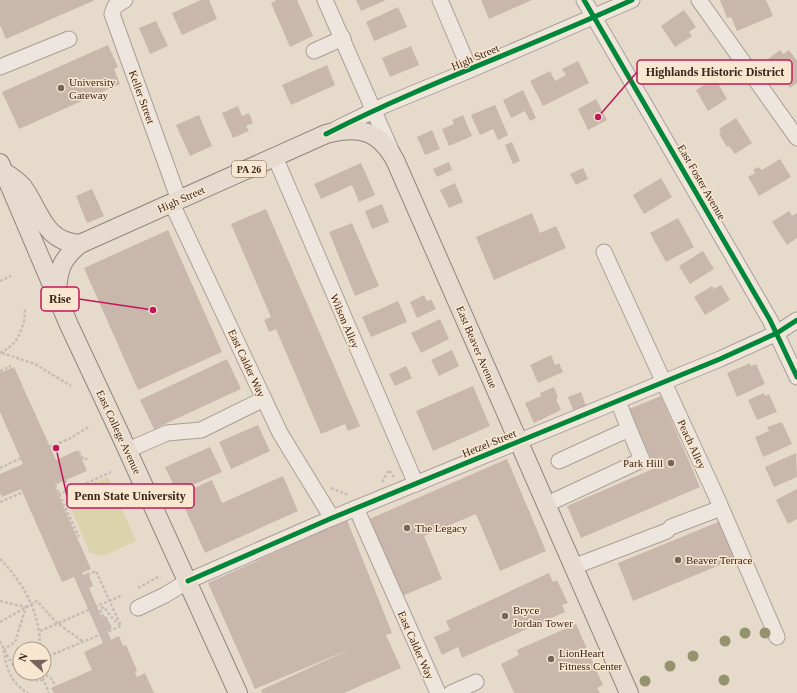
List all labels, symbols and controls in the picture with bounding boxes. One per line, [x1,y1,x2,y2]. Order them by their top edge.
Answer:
street label: High Street [449,42,501,72]
callout: Highlands Historic District [637,60,792,84]
text: Highlands Historic District [646,65,784,79]
street label: Keller Street [127,69,157,125]
place label: University Gateway [69,76,116,101]
marker: University Gateway [56,83,66,93]
street label: East Foster Avenue [676,142,728,222]
road number: PA 26 [232,161,266,177]
street label: High Street [156,183,206,215]
callout: Rise [41,287,79,311]
text: Rise [49,292,72,306]
street label: Wilson Alley [328,292,362,350]
street label: East Beaver Avenue [454,304,500,390]
street label: East Calder Way [226,327,268,399]
street label: East College Avenue [94,388,144,476]
street label: Peach Alley [675,418,709,471]
street label: Hetzel Street [460,427,518,459]
place label: Park Hill [623,457,663,469]
marker: Park Hill [666,458,676,468]
callout: Penn State University [67,484,194,508]
text: Penn State University [74,489,186,503]
place label: The Legacy [415,522,468,534]
marker: The Legacy [402,523,412,533]
place label: Beaver Terrace [686,554,753,566]
marker: Beaver Terrace [673,555,683,565]
place label: Bryce Jordan Tower [513,604,573,629]
street label: East Calder Way [396,609,437,681]
marker: Bryce Jordan Tower [500,611,510,621]
north arrow [12,641,52,681]
place label: LionHeart Fitness Center [559,647,623,672]
text: N [16,652,30,663]
marker: LionHeart Fitness Center [546,654,556,664]

